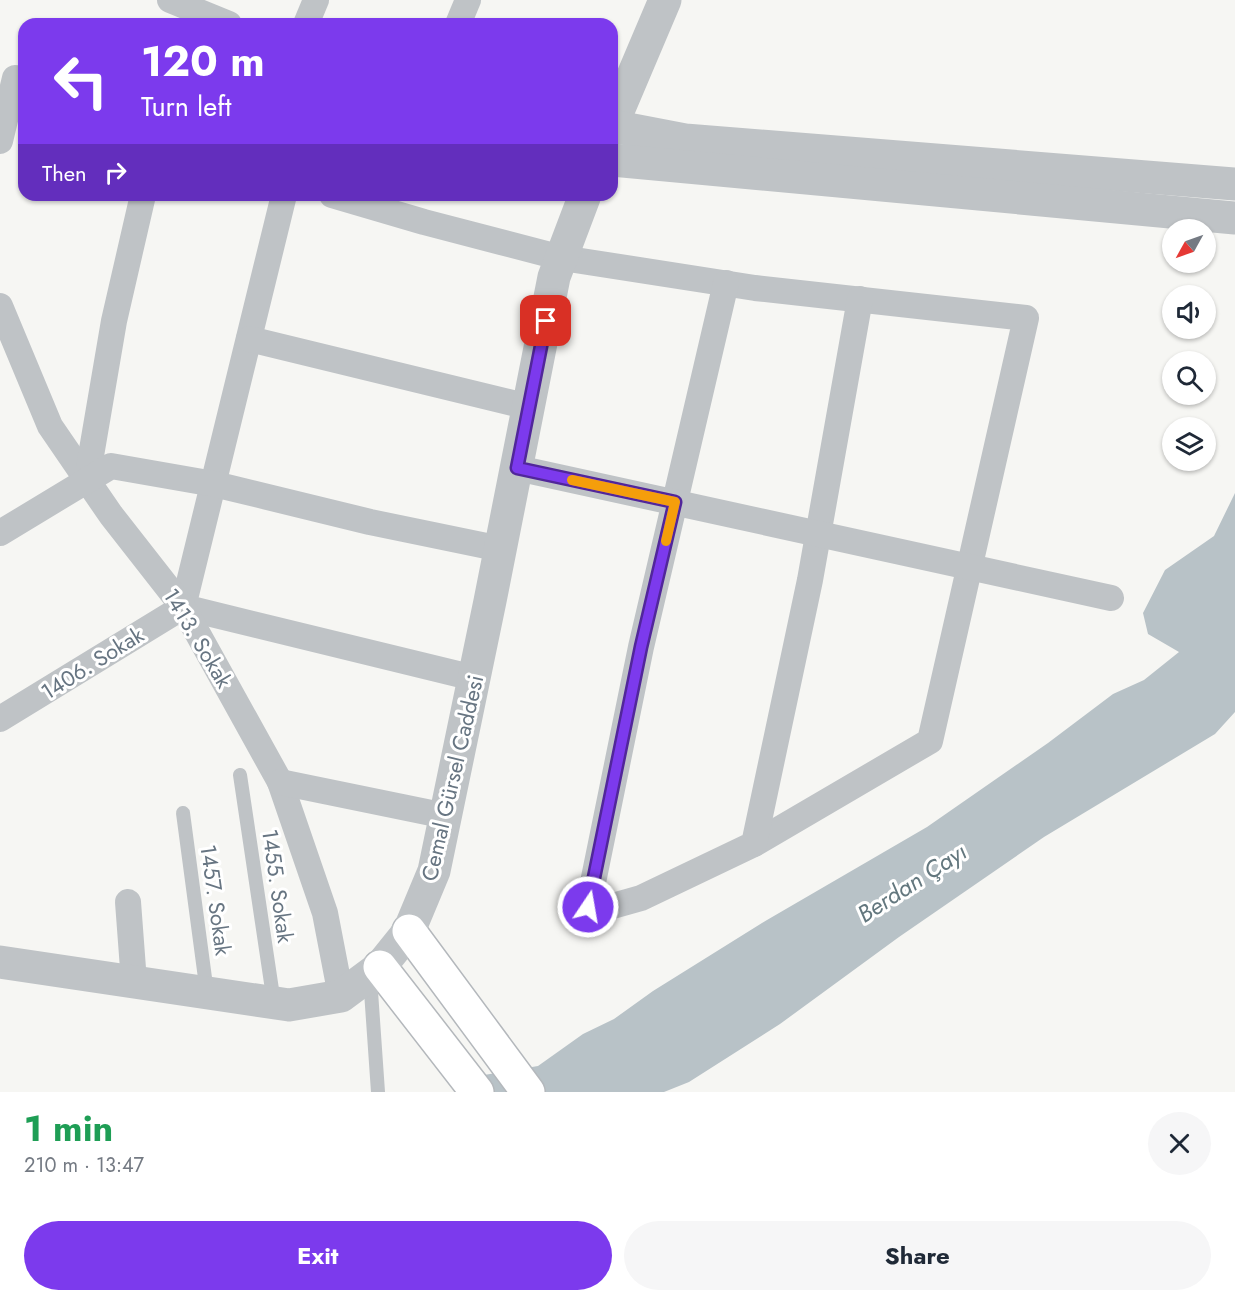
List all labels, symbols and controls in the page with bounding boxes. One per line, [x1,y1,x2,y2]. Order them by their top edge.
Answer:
text: 120 m [141,31,265,92]
icon: left [42,42,120,120]
text: Turn left [141,87,231,126]
icon: right [99,156,132,189]
text: Then [42,157,87,189]
north arrow [1162,219,1216,273]
map controls [1162,219,1216,471]
button: sound [1162,285,1216,339]
pin [520,295,571,346]
icon: arrive [529,304,562,337]
button: search [1162,351,1216,405]
button: layers [1162,417,1216,471]
street label: 1413. Sokak [156,582,241,694]
street label: 1406. Sokak [34,619,150,707]
street label: Cemal Gürsel Caddesi [413,672,491,884]
street label: 1455. Sokak [254,827,302,945]
water label: Berdan Çayı [850,834,973,931]
street label: 1457. Sokak [192,842,240,958]
position arrow [556,875,620,939]
text: 1 min [24,1102,113,1154]
button: close [1148,1112,1211,1175]
text: 210 m · 13:47 [24,1151,144,1180]
button: Exit [24,1221,612,1290]
button: Share [624,1221,1211,1290]

